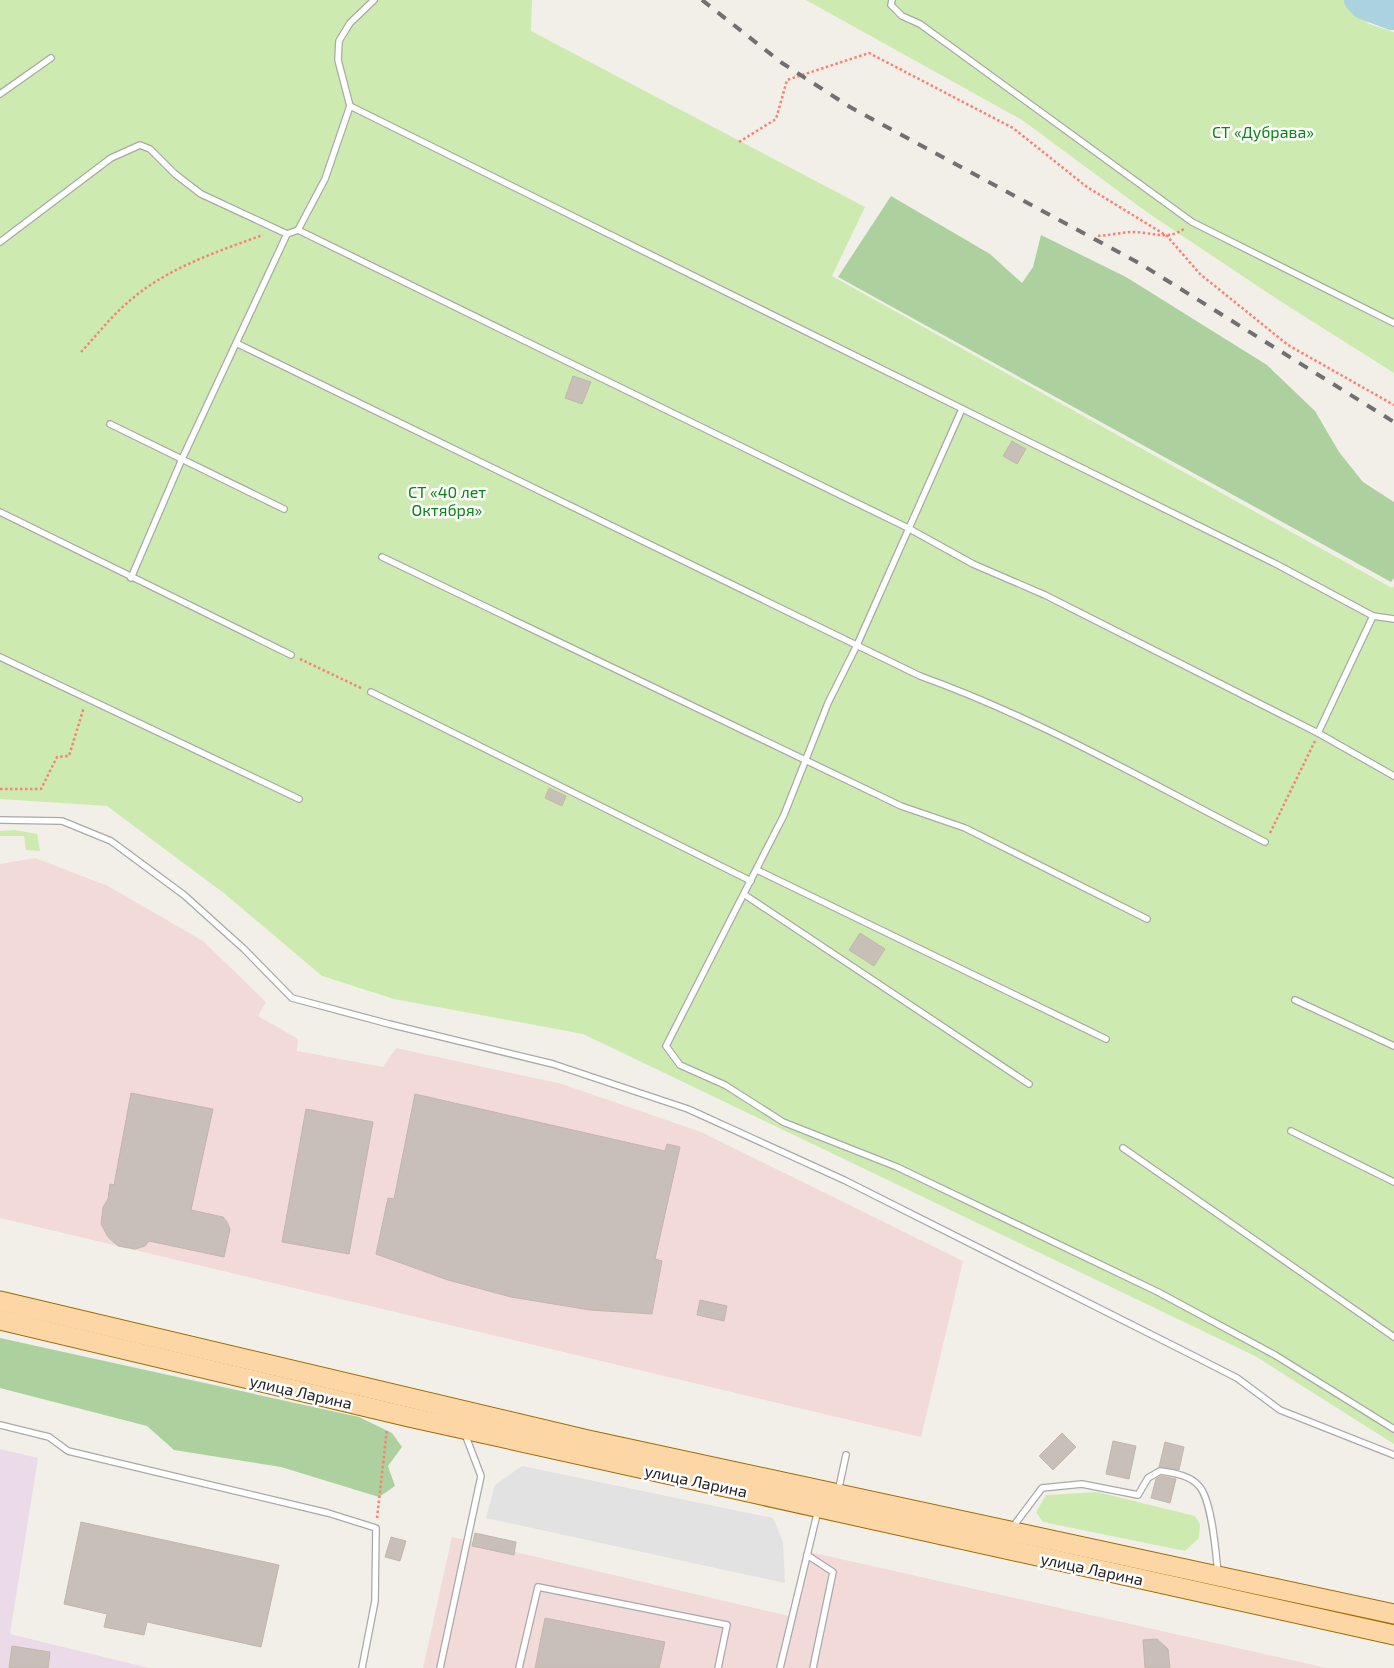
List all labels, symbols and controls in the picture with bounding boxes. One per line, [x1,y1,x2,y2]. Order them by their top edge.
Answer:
park label: СТ «Дубрава» [1212,122,1314,142]
park label: СТ «40 лет Октября» [408,482,486,519]
street label: улица Ларина [248,1371,354,1413]
street label: улица Ларина [643,1460,749,1502]
street label: улица Ларина [1039,1548,1145,1590]

